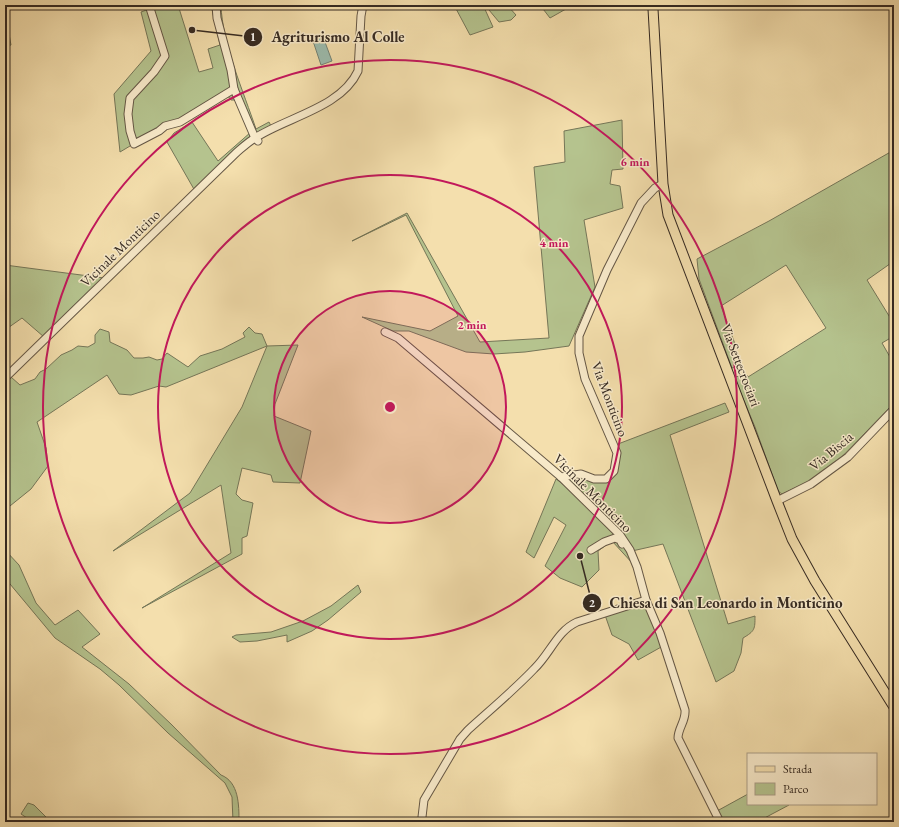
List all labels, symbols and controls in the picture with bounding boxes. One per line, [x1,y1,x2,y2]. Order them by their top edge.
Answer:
callout: Agriturismo Al Colle [243,24,413,51]
text: Agriturismo Al Colle [270,27,405,46]
text: 1 [250,29,256,45]
text: 6 min [620,154,650,170]
street label: Vicinale Monticino [76,205,164,291]
text: 4 min [539,235,569,251]
text: 2 min [457,317,487,333]
street label: Via Settecrociari [717,321,765,409]
street label: Via Monticino [587,359,633,439]
centre of rings [383,400,397,414]
street label: Via Biscia [805,427,857,475]
street label: Vicinale Monticino [550,450,636,536]
callout: Chiesa di San Leonardo in Monticino [582,590,851,617]
text: Chiesa di San Leonardo in Monticino [610,593,843,612]
text: 2 [589,595,596,611]
legend [747,753,877,805]
text: Strada [783,761,812,777]
text: Parco [783,781,808,797]

